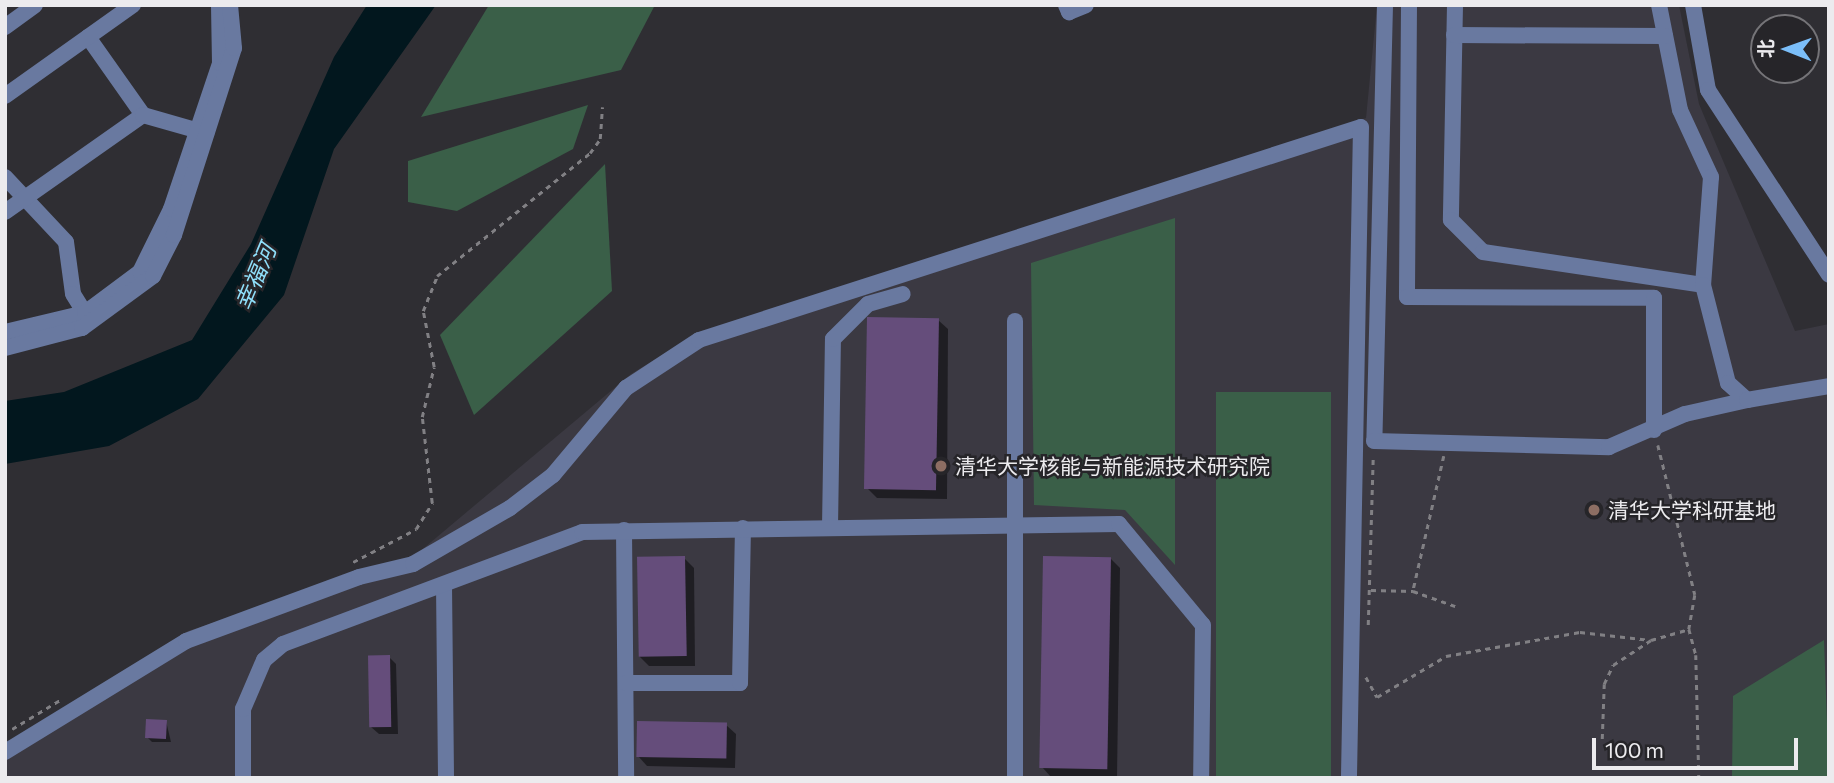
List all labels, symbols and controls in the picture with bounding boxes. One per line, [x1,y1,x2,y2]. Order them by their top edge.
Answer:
north arrow [1750,14,1820,84]
text: 北 [1754,39,1777,58]
water label: 幸福河 [229,240,281,314]
place label: 清华大学核能与新能源技术研究院 [955,453,1270,479]
marker: 清华大学核能与新能源技术研究院 [933,458,949,474]
place label: 清华大学科研基地 [1608,497,1776,523]
marker: 清华大学科研基地 [1586,502,1602,518]
scale bar [1596,724,1802,768]
text: 100 m [1605,737,1664,762]

